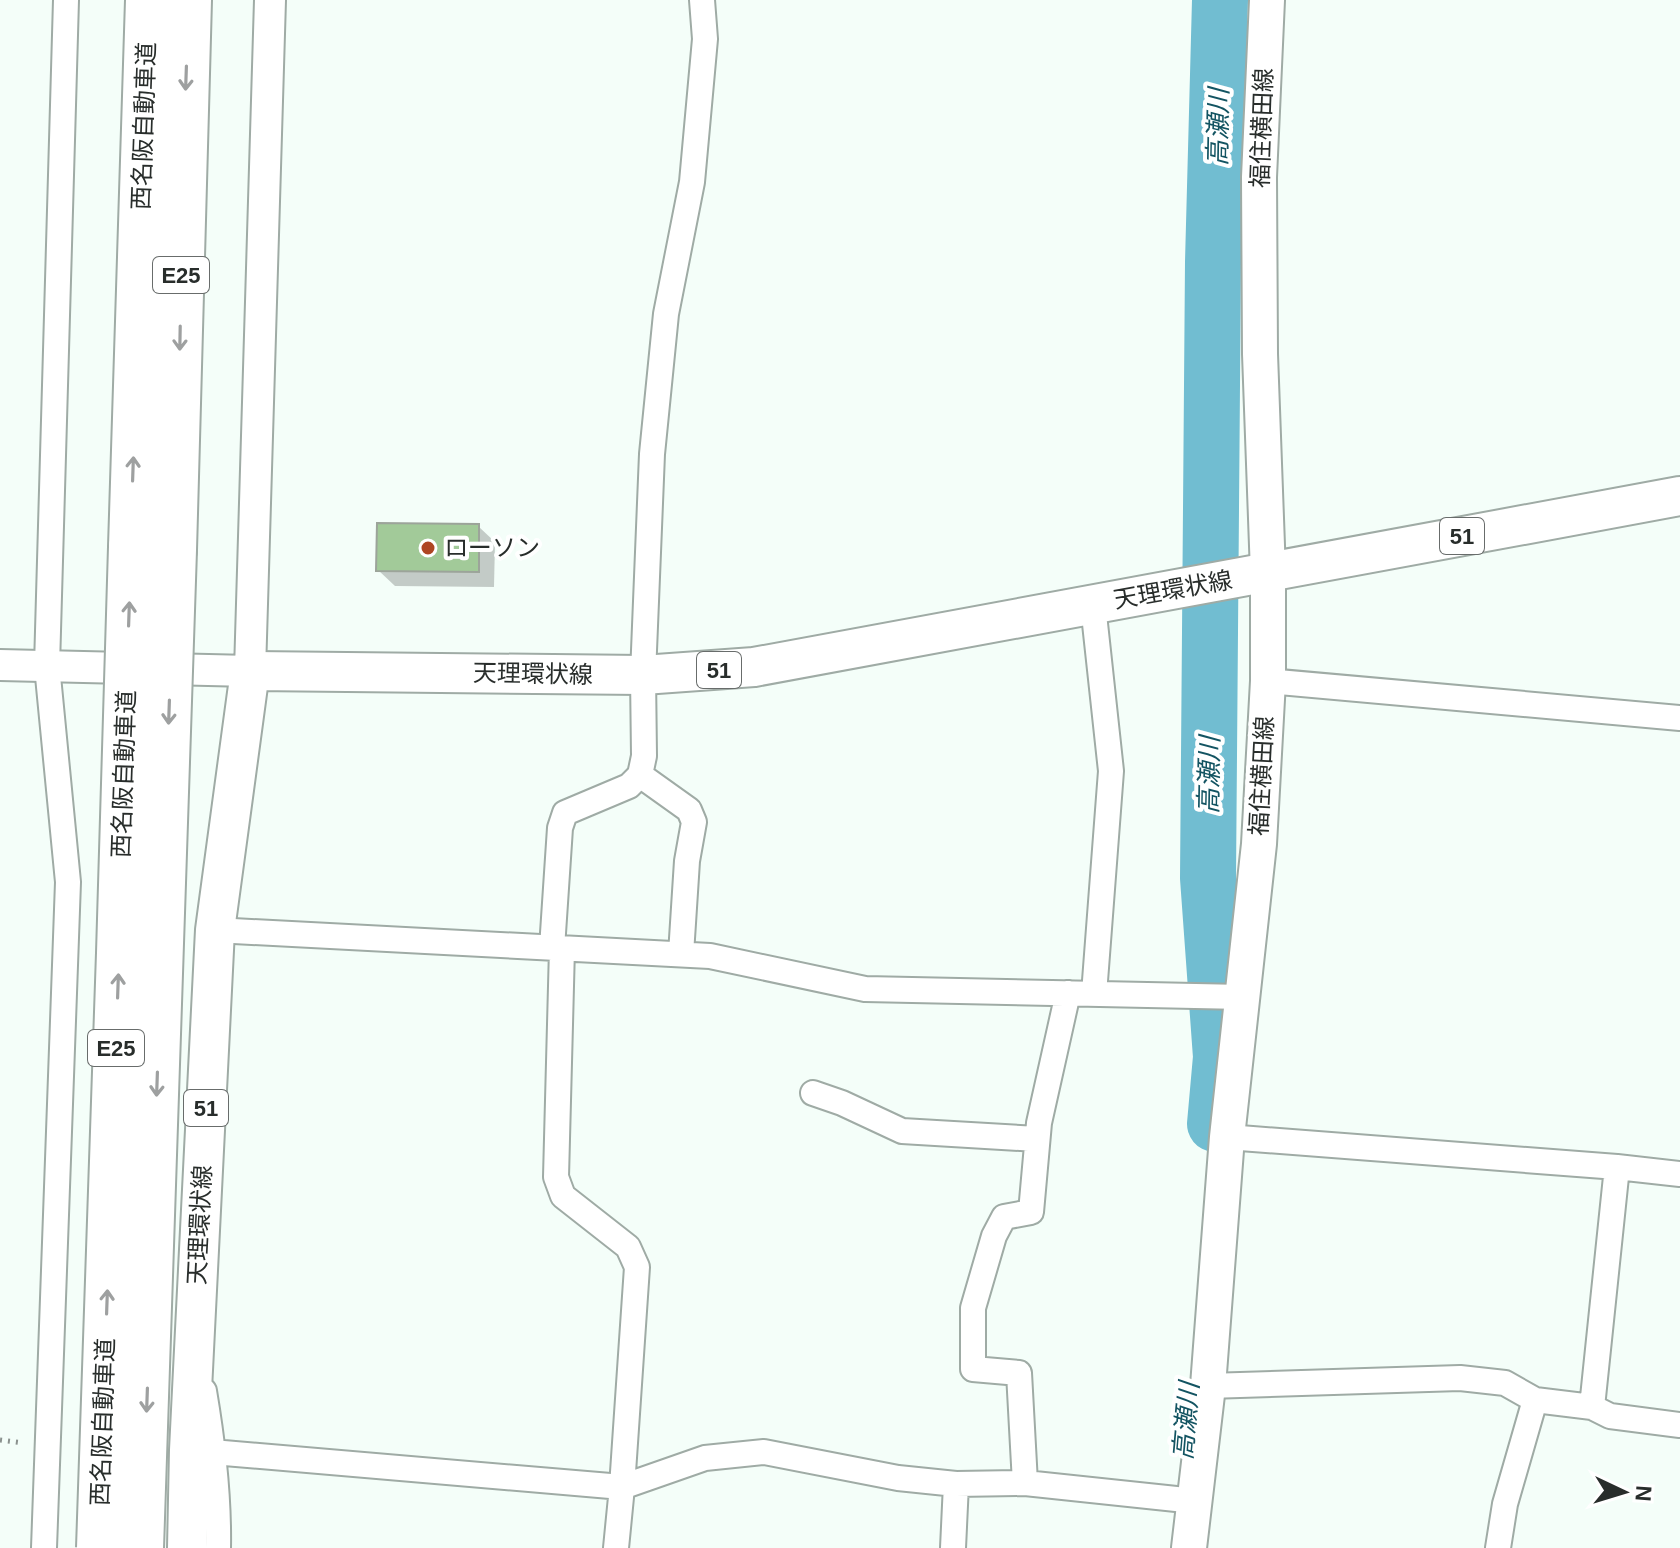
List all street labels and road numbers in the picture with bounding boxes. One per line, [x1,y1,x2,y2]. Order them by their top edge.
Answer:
street label: 西名阪自動車道 [127,42,160,210]
street label: 福住横田線 [1246,68,1277,188]
road number: E25 [153,257,209,293]
road number: 51 [1440,518,1484,554]
street label: 天理環状線 [1111,566,1234,613]
road number: 51 [697,652,741,688]
street label: 天理環状線 [473,659,593,688]
street label: 西名阪自動車道 [107,690,140,858]
street label: 福住横田線 [1245,715,1278,837]
road number: E25 [88,1030,144,1066]
road number: 51 [184,1090,228,1126]
street label: 天理環状線 [183,1164,216,1286]
street label: 西名阪自動車道 [86,1338,119,1506]

